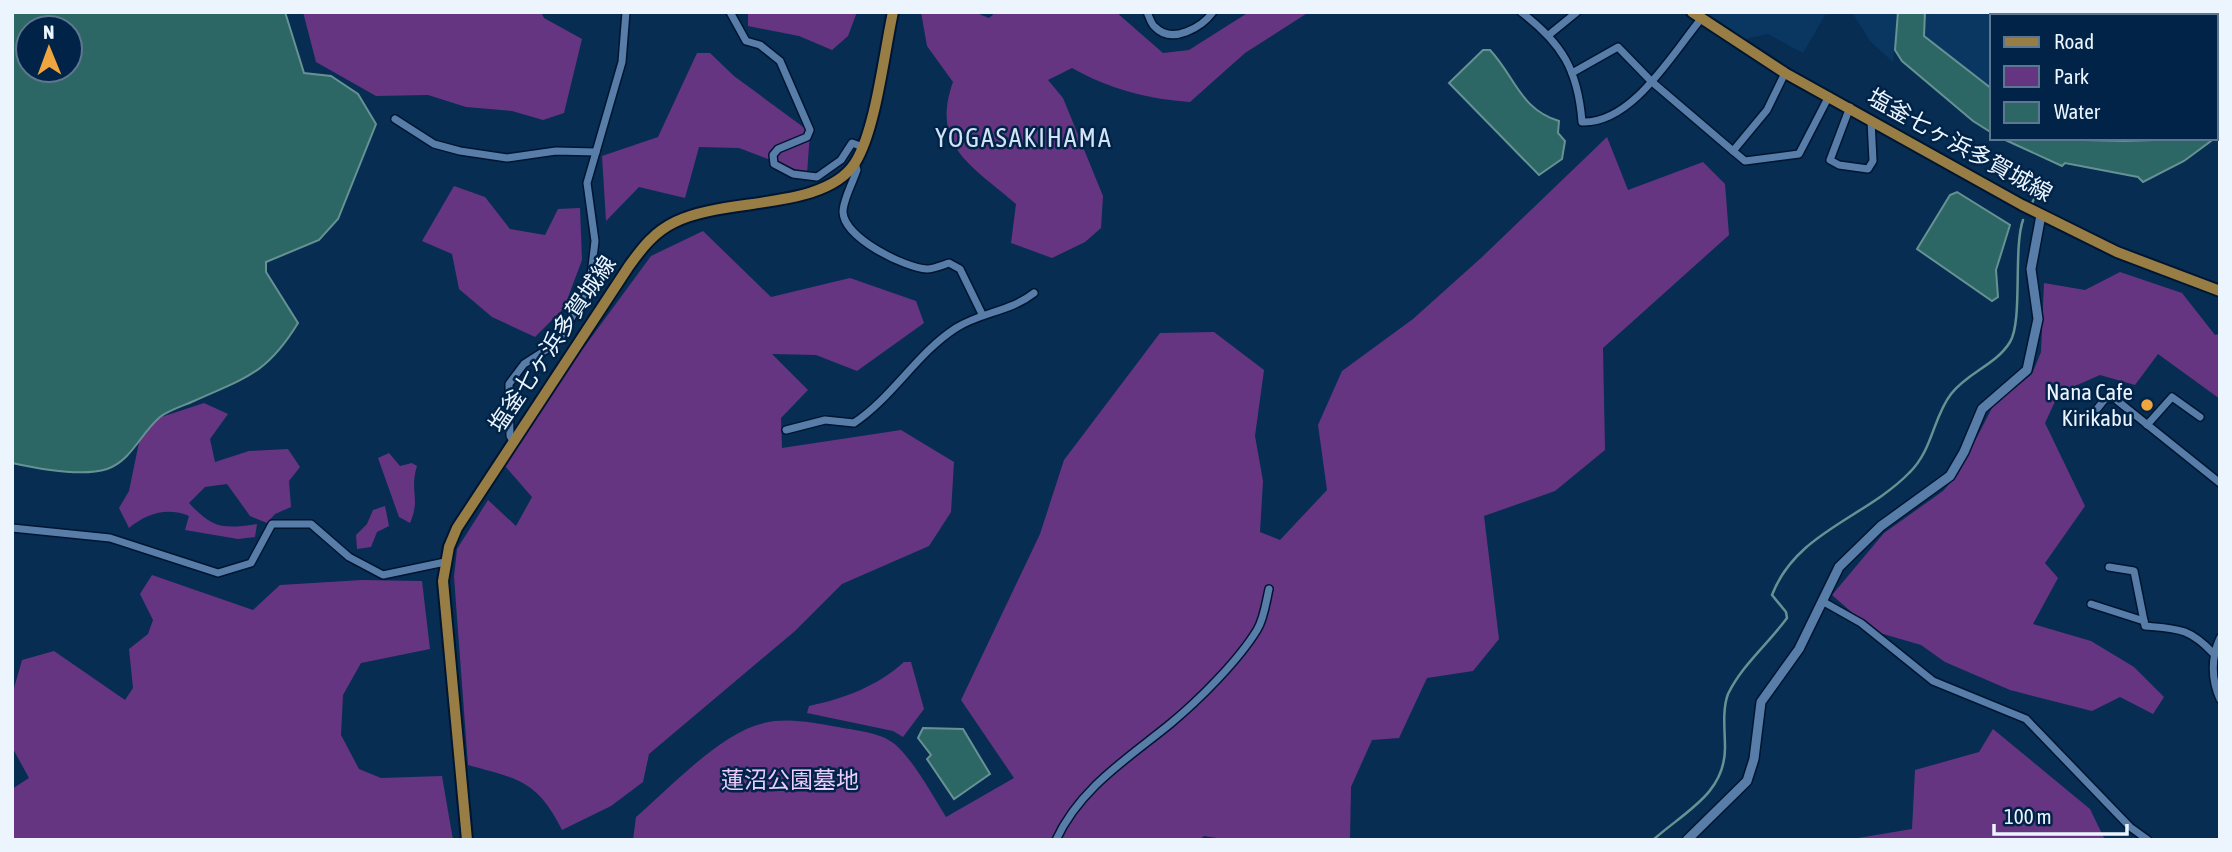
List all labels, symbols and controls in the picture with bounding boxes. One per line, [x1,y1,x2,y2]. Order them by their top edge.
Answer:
north arrow [14,14,84,84]
legend [1990,14,2218,140]
text: N [43,21,55,43]
text: Road [2054,29,2094,53]
text: Park [2054,64,2089,88]
street label: 塩釜七ヶ浜多賀城線 [1863,83,2057,207]
text: Water [2054,99,2101,123]
district label: YOGASAKIHAMA [935,123,1113,153]
street label: 塩釜七ヶ浜多賀城線 [483,251,621,437]
place label: Nana Cafe Kirikabu [2046,379,2133,431]
marker: Nana Cafe Kirikabu [2139,397,2155,413]
park label: 蓮沼公園墓地 [721,767,859,793]
scale bar [1994,792,2127,836]
text: 100 m [2004,804,2052,828]

